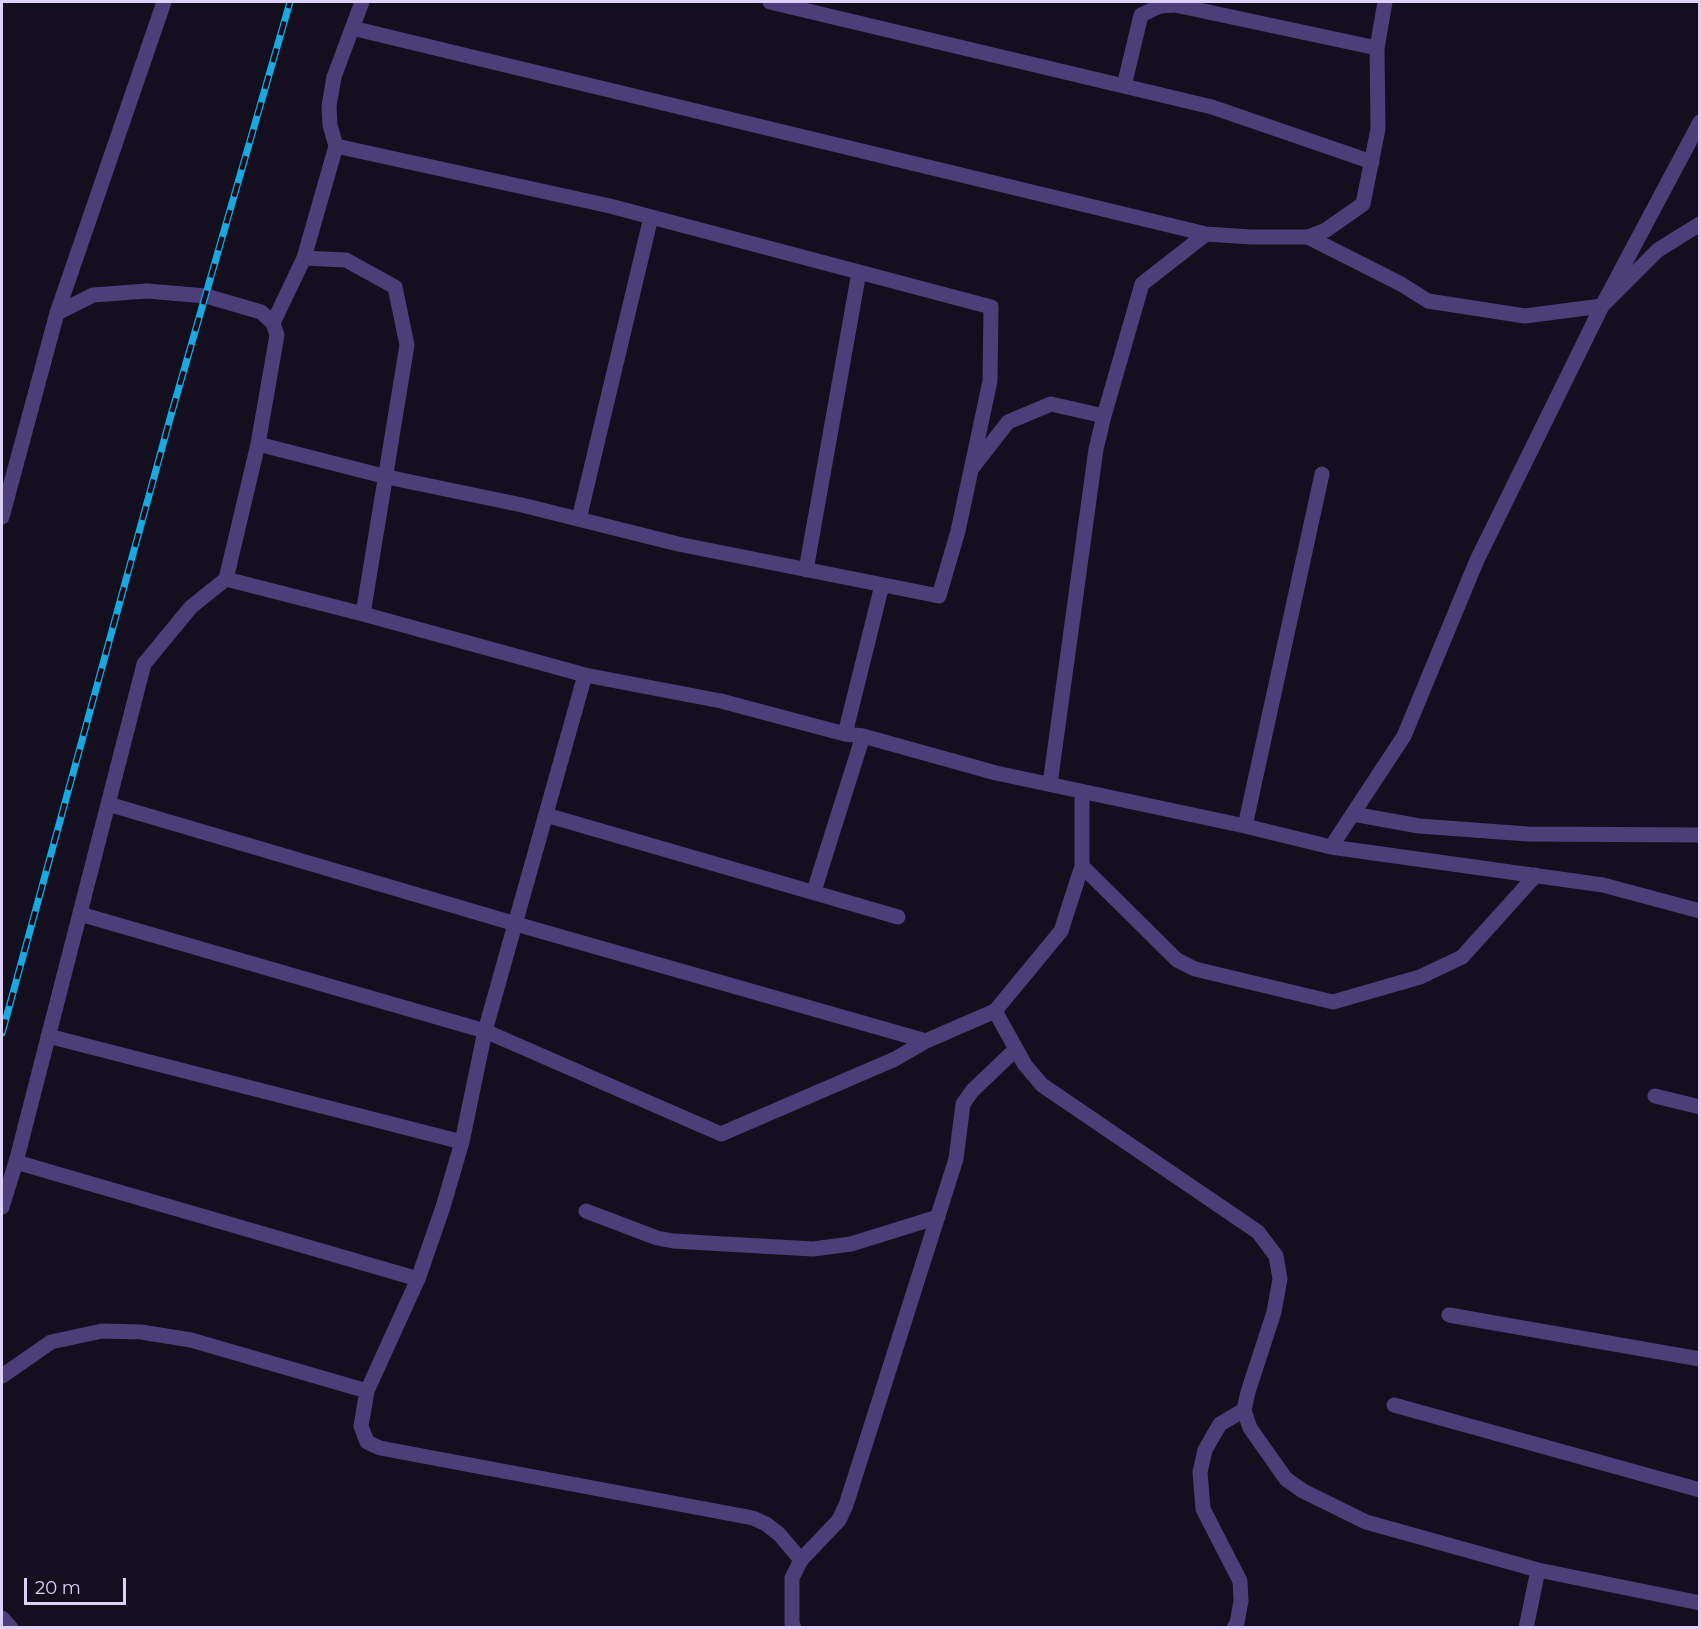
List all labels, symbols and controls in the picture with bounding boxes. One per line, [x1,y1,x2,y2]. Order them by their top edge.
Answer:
scale bar [27,1566,129,1604]
text: 20 m [35,1577,81,1599]

